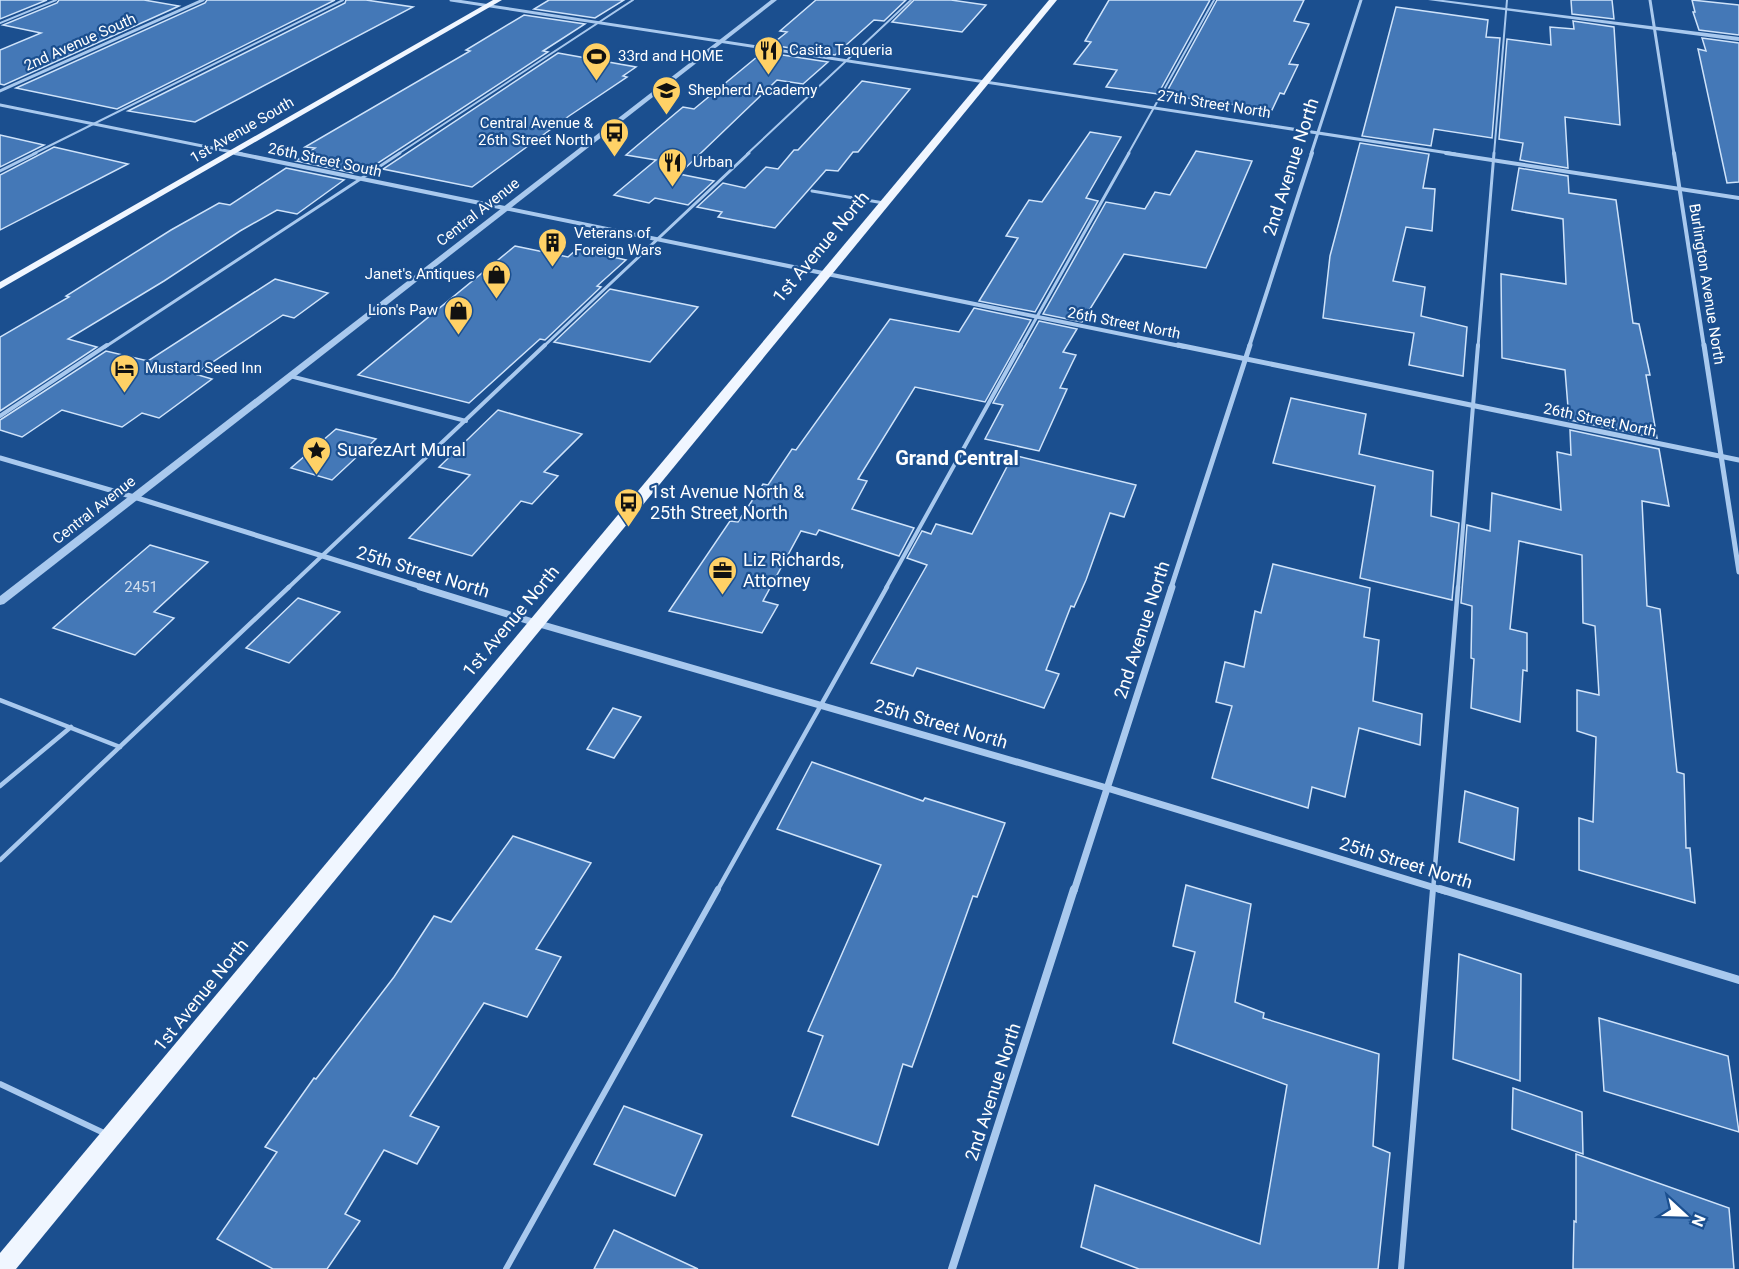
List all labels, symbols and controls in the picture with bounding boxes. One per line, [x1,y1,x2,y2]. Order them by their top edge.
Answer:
street label: 2nd Avenue South [21,9,139,75]
restaurant icon: Casita Taqueria [752,34,784,76]
sports icon: 33rd and HOME [581,40,613,82]
place label: Casita Taqueria [789,41,893,59]
place label: 33rd and HOME [618,47,724,65]
school or university icon: Shepherd Academy [651,74,683,116]
place label: Shepherd Academy [688,81,817,99]
street label: 27th Street North [1156,86,1272,122]
street label: 1st Avenue South [187,93,297,167]
street label: 2nd Avenue North [1258,95,1323,238]
place label: Central Avenue & 26th Street North [478,114,594,149]
bus stop icon: Central Avenue & 26th Street North [598,116,630,158]
street label: 26th Street South [266,139,384,181]
restaurant icon: Urban [656,146,688,188]
place label: Urban [693,153,733,171]
street label: Central Avenue [433,174,523,250]
street label: 1st Avenue North [768,187,873,306]
street label: Burlington Avenue North [1685,202,1729,366]
place label: Veterans of Foreign Wars [574,224,662,259]
building icon: Veterans of Foreign Wars [537,226,569,268]
shop icon: Janet's Antiques [480,258,512,300]
place label: Janet's Antiques [365,265,475,283]
shop icon: Lion's Paw [443,294,475,336]
place label: Lion's Paw [368,301,438,319]
street label: 26th Street North [1066,303,1182,343]
hotel icon: Mustard Seed Inn [108,352,140,394]
place label: Mustard Seed Inn [145,359,262,377]
street label: 26th Street North [1542,399,1658,441]
place icon: SuarezArt Mural [300,434,332,476]
place label: SuarezArt Mural [337,439,466,460]
district label: Grand Central [895,446,1019,470]
street label: Central Avenue [49,472,139,548]
place label: 1st Avenue North & 25th Street North [650,481,805,523]
bus stop icon: 1st Avenue North & 25th Street North [613,486,645,528]
street label: 25th Street North [354,541,492,602]
place label: Liz Richards, Attorney [743,549,844,591]
office icon: Liz Richards, Attorney [706,554,738,596]
street label: 2nd Avenue North [1109,558,1174,701]
street label: 1st Avenue North [458,561,563,680]
house number: 2451 [124,578,158,596]
street label: 25th Street North [872,694,1010,753]
street label: 25th Street North [1337,832,1475,893]
street label: 1st Avenue North [149,934,252,1055]
street label: 2nd Avenue North [960,1020,1025,1163]
north arrow [1655,1185,1715,1245]
text: N [1688,1212,1709,1229]

